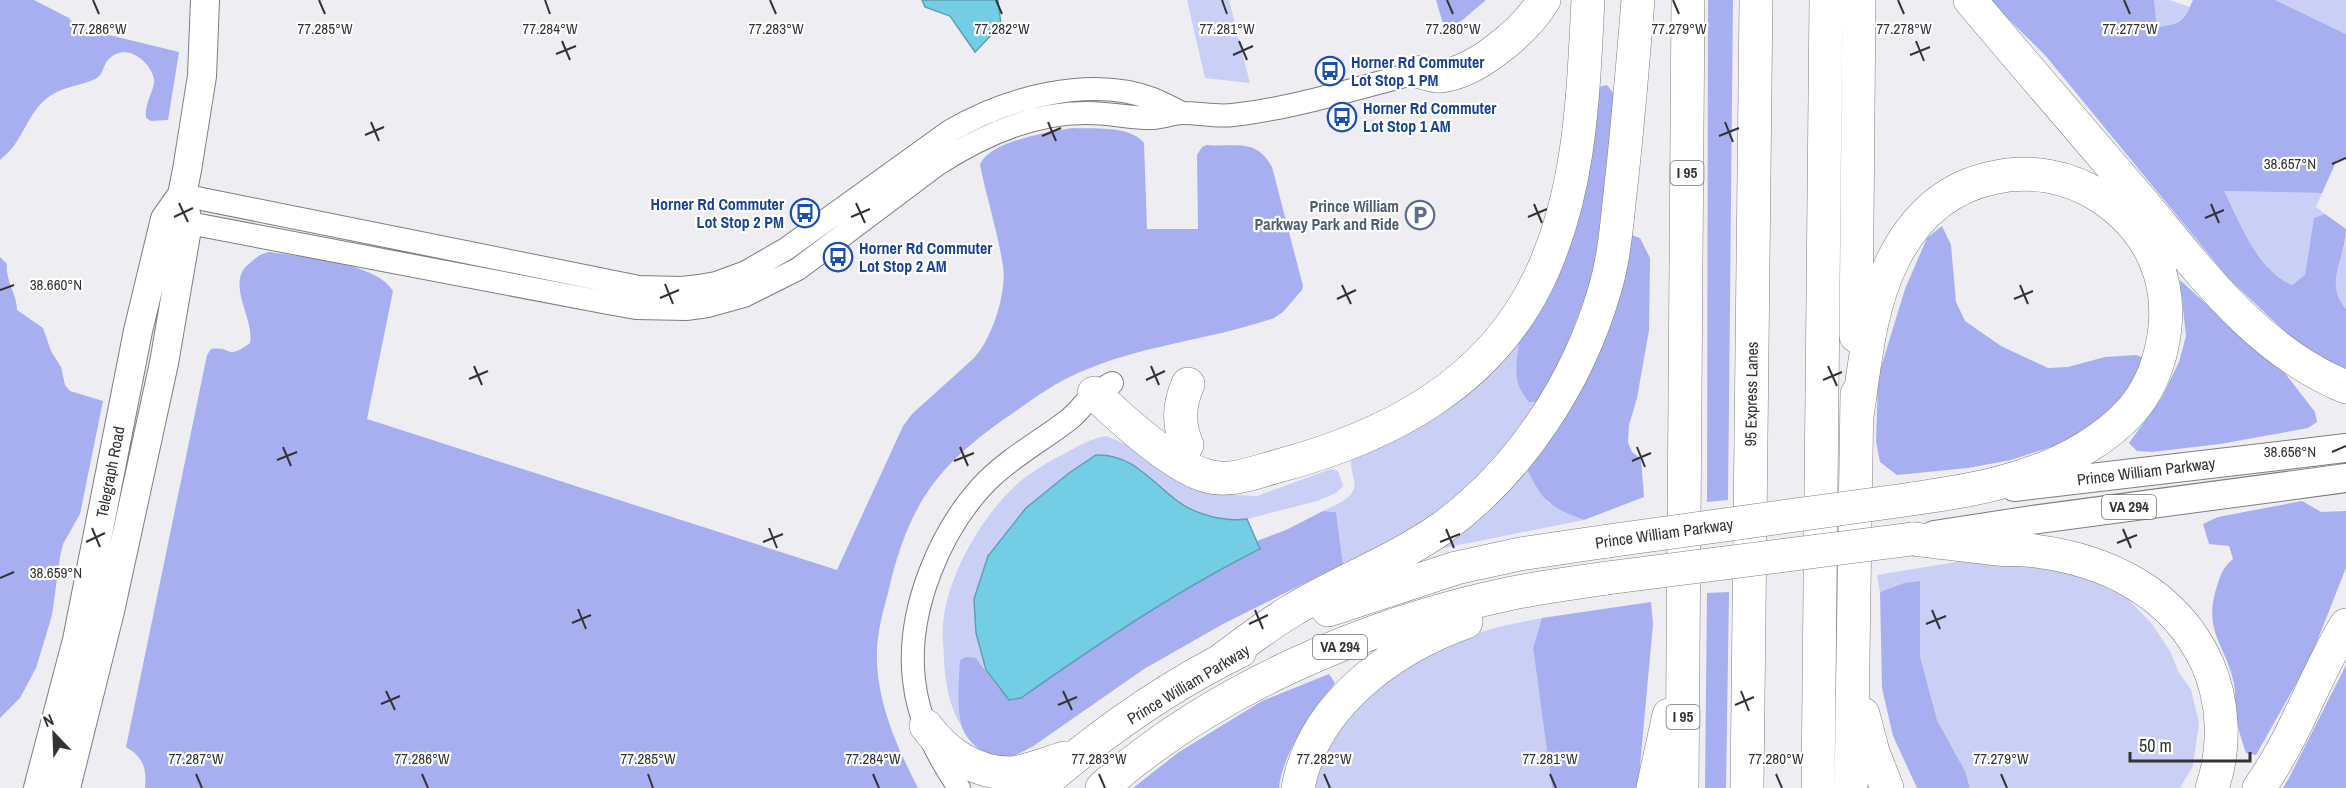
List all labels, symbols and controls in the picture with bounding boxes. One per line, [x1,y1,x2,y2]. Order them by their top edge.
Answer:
text: 77.286°W [71,18,127,39]
text: 77.285°W [297,18,353,39]
text: 77.284°W [522,18,578,39]
text: 77.283°W [748,18,804,39]
text: 77.282°W [974,18,1030,39]
text: 77.281°W [1199,18,1255,39]
text: 77.280°W [1425,18,1481,39]
text: 77.279°W [1651,18,1707,39]
text: 77.278°W [1876,18,1932,39]
text: 77.277°W [2102,18,2158,39]
place label: Horner Rd Commuter Lot Stop 1 PM [1351,51,1485,91]
bus stop icon: Horner Rd Commuter Lot Stop 1 PM [1314,55,1346,87]
place label: Horner Rd Commuter Lot Stop 1 AM [1363,97,1497,137]
bus stop icon: Horner Rd Commuter Lot Stop 1 AM [1326,101,1358,133]
text: 38.657°N [2264,153,2316,174]
road number: I 95 [1670,161,1704,185]
place label: Horner Rd Commuter Lot Stop 2 PM [651,193,785,233]
place label: Prince William Parkway Park and Ride [1255,195,1399,235]
bus stop icon: Horner Rd Commuter Lot Stop 2 PM [789,197,821,229]
parking icon: Prince William Parkway Park and Ride [1404,199,1436,231]
place label: Horner Rd Commuter Lot Stop 2 AM [859,237,993,277]
bus stop icon: Horner Rd Commuter Lot Stop 2 AM [822,241,854,273]
text: 38.660°N [30,274,82,295]
street label: 95 Express Lanes [1739,341,1763,447]
street label: Telegraph Road [90,424,130,520]
text: 38.656°N [2264,441,2316,462]
street label: Prince William Parkway [2076,452,2217,490]
road number: VA 294 [2102,495,2156,519]
street label: Prince William Parkway [1594,512,1735,554]
text: 38.659°N [30,562,82,583]
road number: VA 294 [1313,635,1367,659]
street label: Prince William Parkway [1123,638,1254,729]
north arrow [24,704,84,764]
road number: I 95 [1666,705,1700,729]
text: N [39,708,57,732]
scale bar [2130,725,2250,763]
text: 50 m [2139,733,2172,758]
text: 77.287°W [168,748,224,769]
text: 77.286°W [394,748,450,769]
text: 77.285°W [620,748,676,769]
text: 77.284°W [845,748,901,769]
text: 77.283°W [1071,748,1127,769]
text: 77.282°W [1296,748,1352,769]
text: 77.281°W [1522,748,1578,769]
text: 77.280°W [1748,748,1804,769]
text: 77.279°W [1973,748,2029,769]

